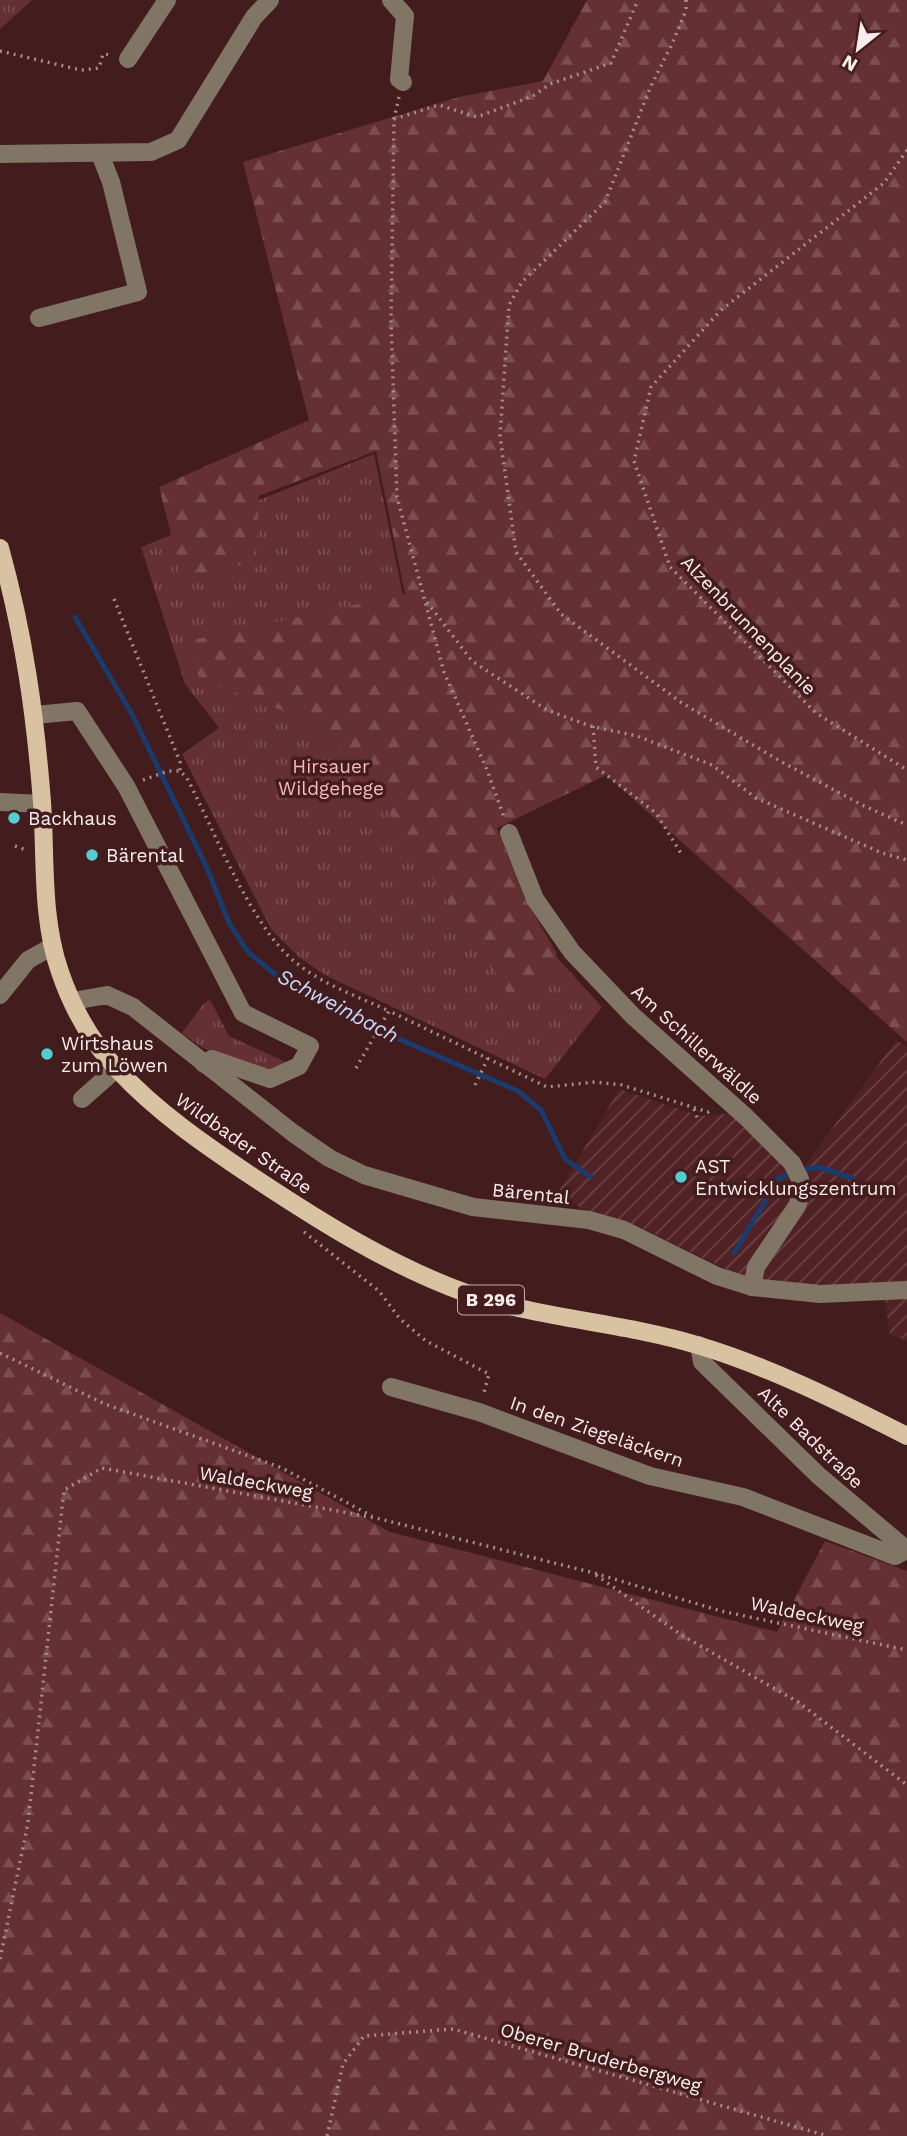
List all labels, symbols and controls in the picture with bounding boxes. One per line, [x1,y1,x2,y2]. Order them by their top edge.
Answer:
north arrow [823,14,893,84]
text: N [838,50,862,77]
street label: Alzenbrunnenplanie [676,551,821,700]
park label: Hirsauer Wildgehege [278,755,384,800]
place label: Backhaus [28,807,117,830]
marker: Backhaus [6,810,22,826]
place label: Bärental [106,844,184,867]
marker: Bärental [84,847,100,863]
water label: Schweinbach [273,963,403,1048]
street label: Am Schillerwäldle [627,980,767,1109]
place label: Wirtshaus zum Löwen [61,1032,168,1077]
marker: Wirtshaus zum Löwen [39,1046,55,1062]
street label: Wildbader Straße [171,1088,316,1199]
place label: AST Entwicklungszentrum [695,1155,897,1200]
marker: AST Entwicklungszentrum [673,1169,689,1185]
street label: Bärental [491,1178,571,1209]
road number: B 296 [458,1286,524,1315]
street label: Alte Badstraße [753,1381,868,1493]
street label: In den Ziegeläckern [507,1391,687,1472]
street label: Waldeckweg [197,1461,315,1504]
street label: Waldeckweg [748,1591,866,1638]
street label: Oberer Bruderbergweg [498,2018,705,2098]

